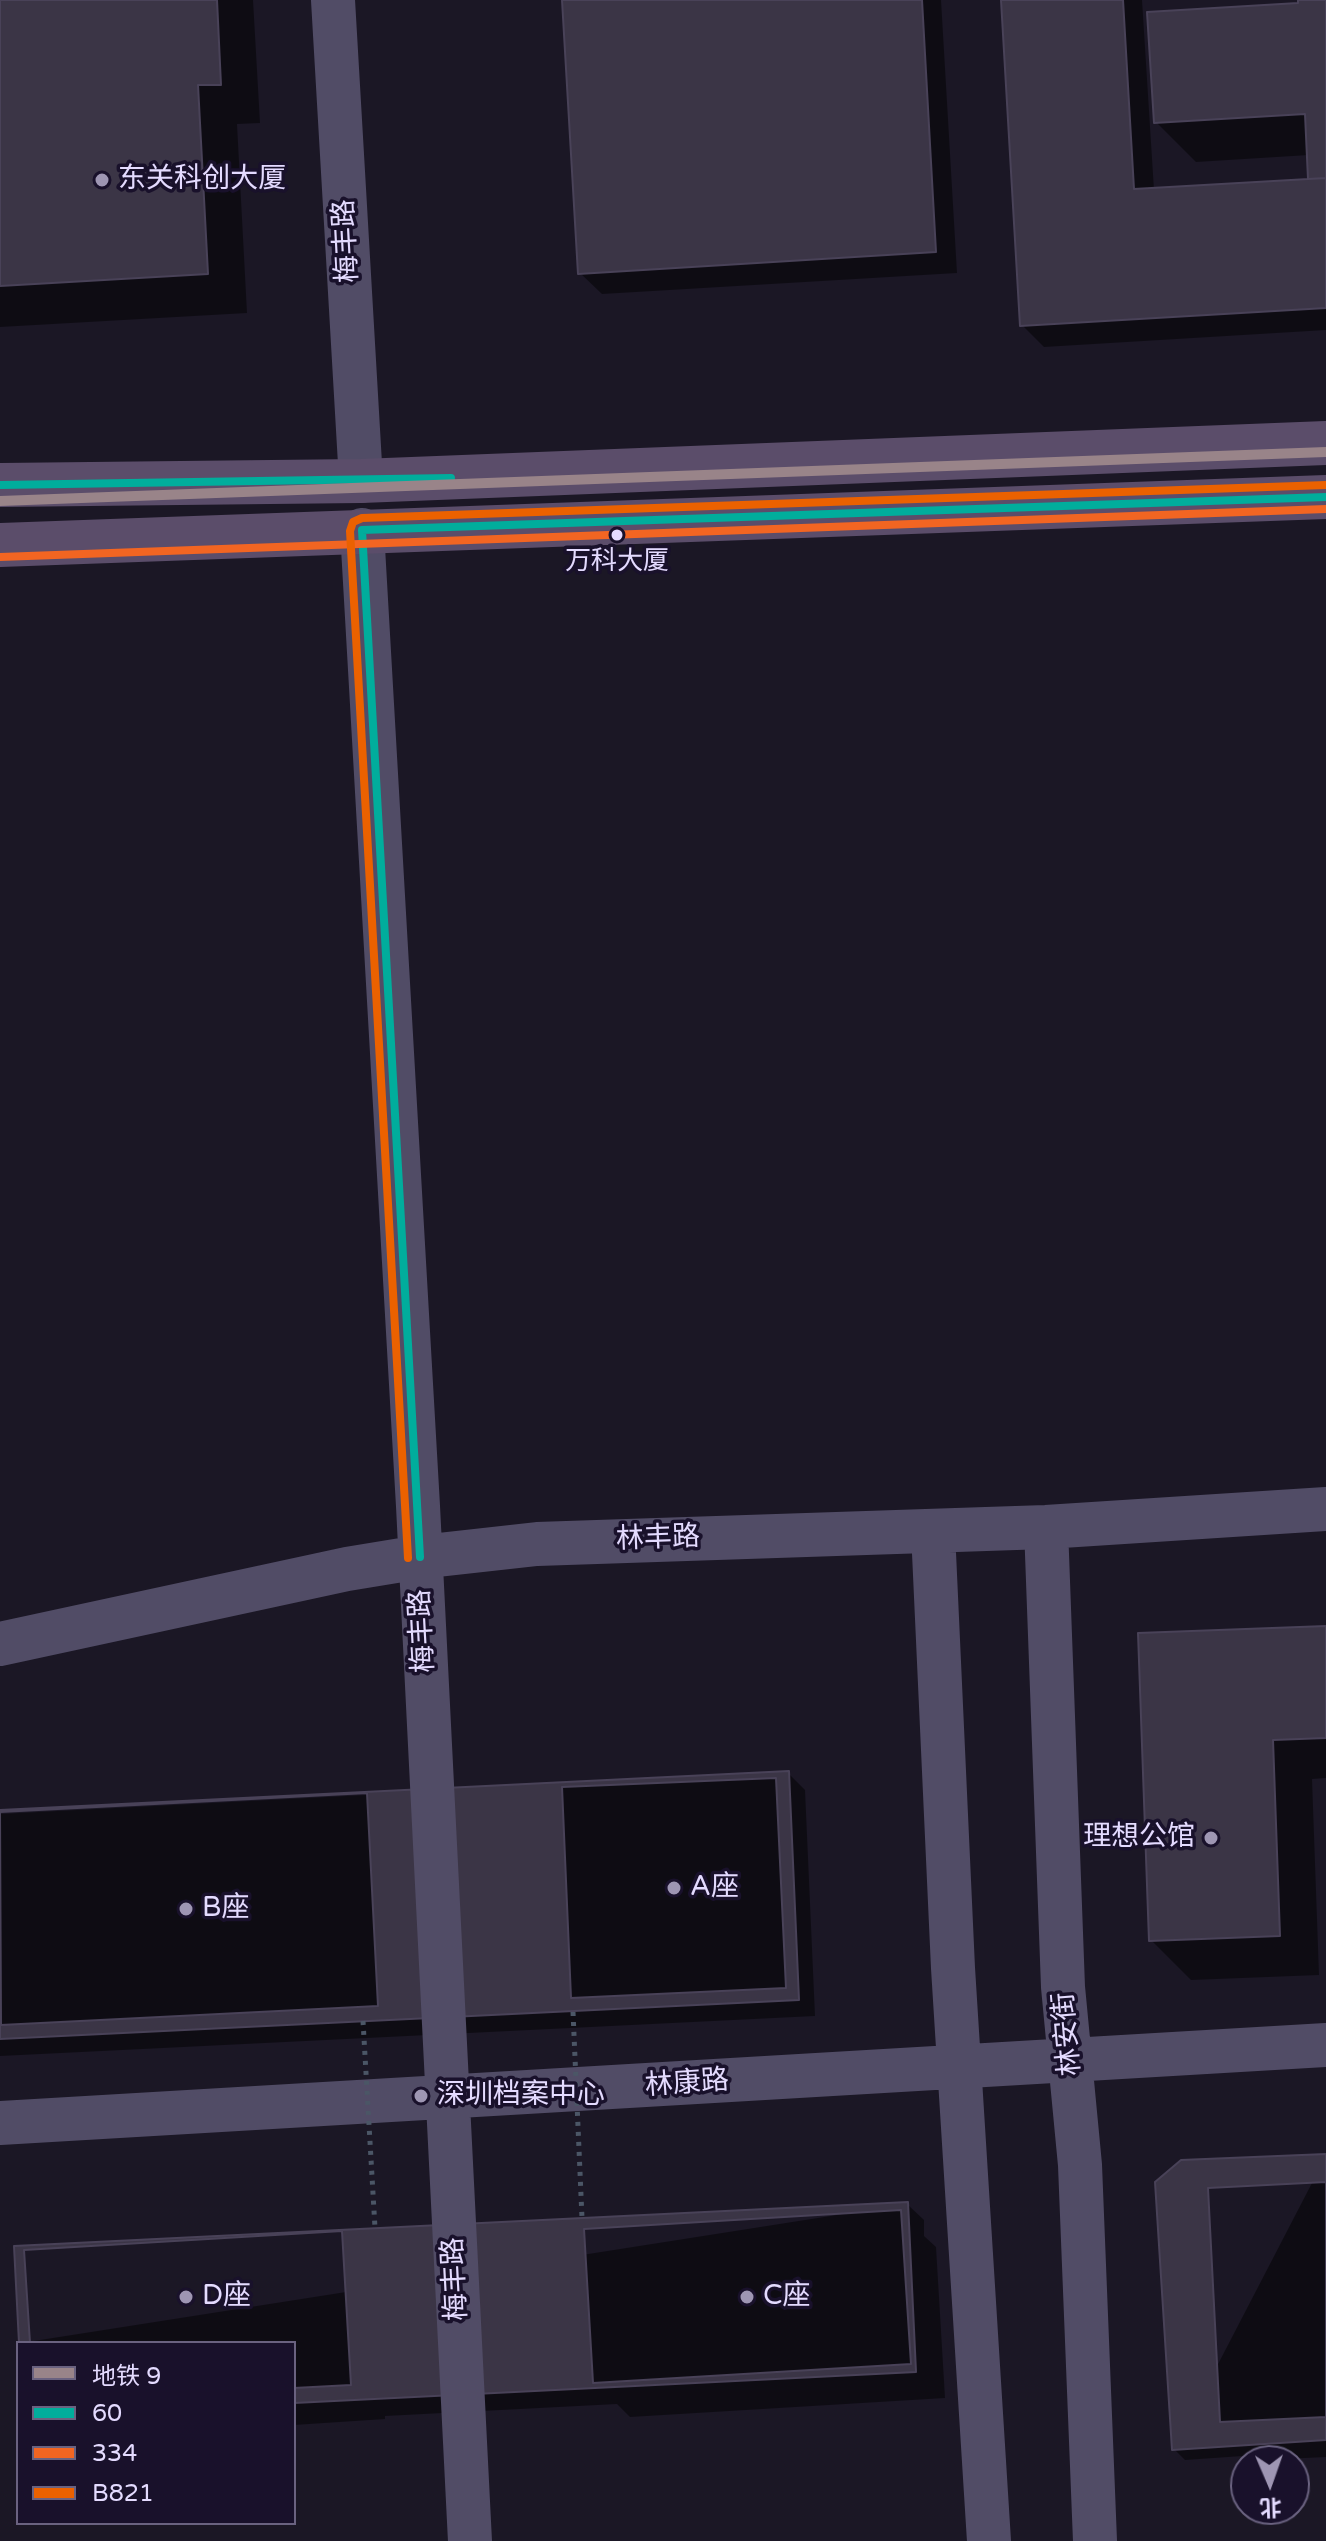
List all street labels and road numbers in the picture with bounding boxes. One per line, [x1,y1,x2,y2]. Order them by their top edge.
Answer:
street label: 梅丰路 [328,198,366,284]
street label: 林丰路 [615,1521,701,1557]
street label: 梅丰路 [404,1588,442,1674]
street label: 林安街 [1048,1991,1088,2077]
street label: 林康路 [644,2064,730,2104]
street label: 梅丰路 [437,2236,475,2322]

